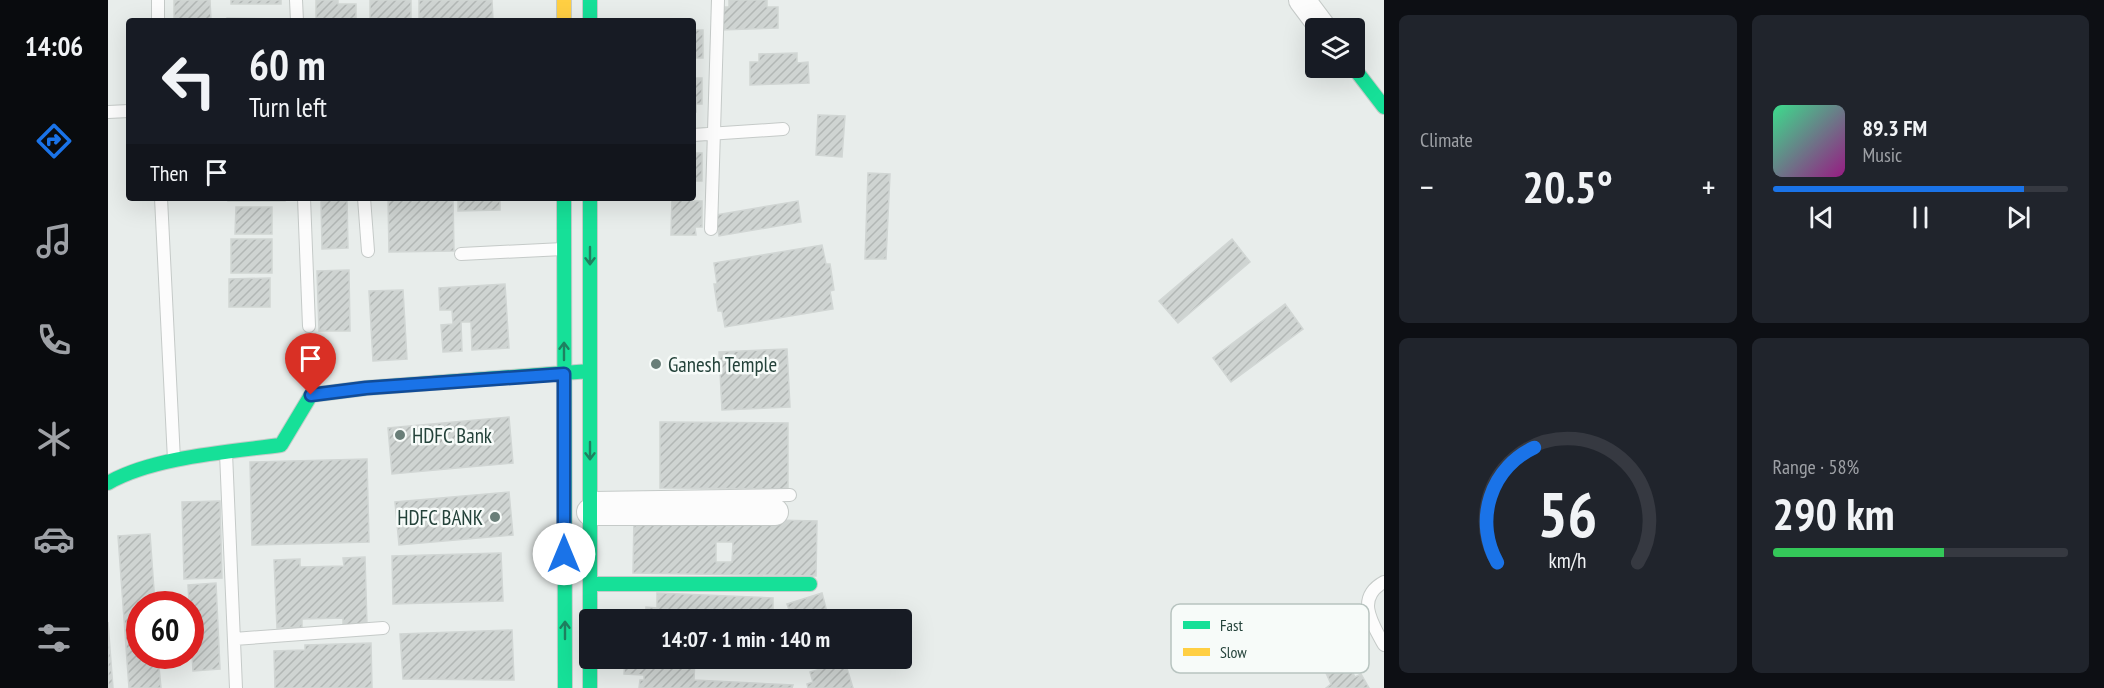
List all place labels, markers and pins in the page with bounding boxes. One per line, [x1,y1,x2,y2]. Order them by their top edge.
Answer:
pin [285,333,336,395]
place label: Ganesh Temple [668,351,777,378]
marker: Ganesh Temple [649,357,663,371]
place label: HDFC Bank [412,422,492,449]
marker: HDFC Bank [393,428,407,442]
place label: HDFC BANK [397,504,483,531]
marker: HDFC BANK [488,510,502,524]

